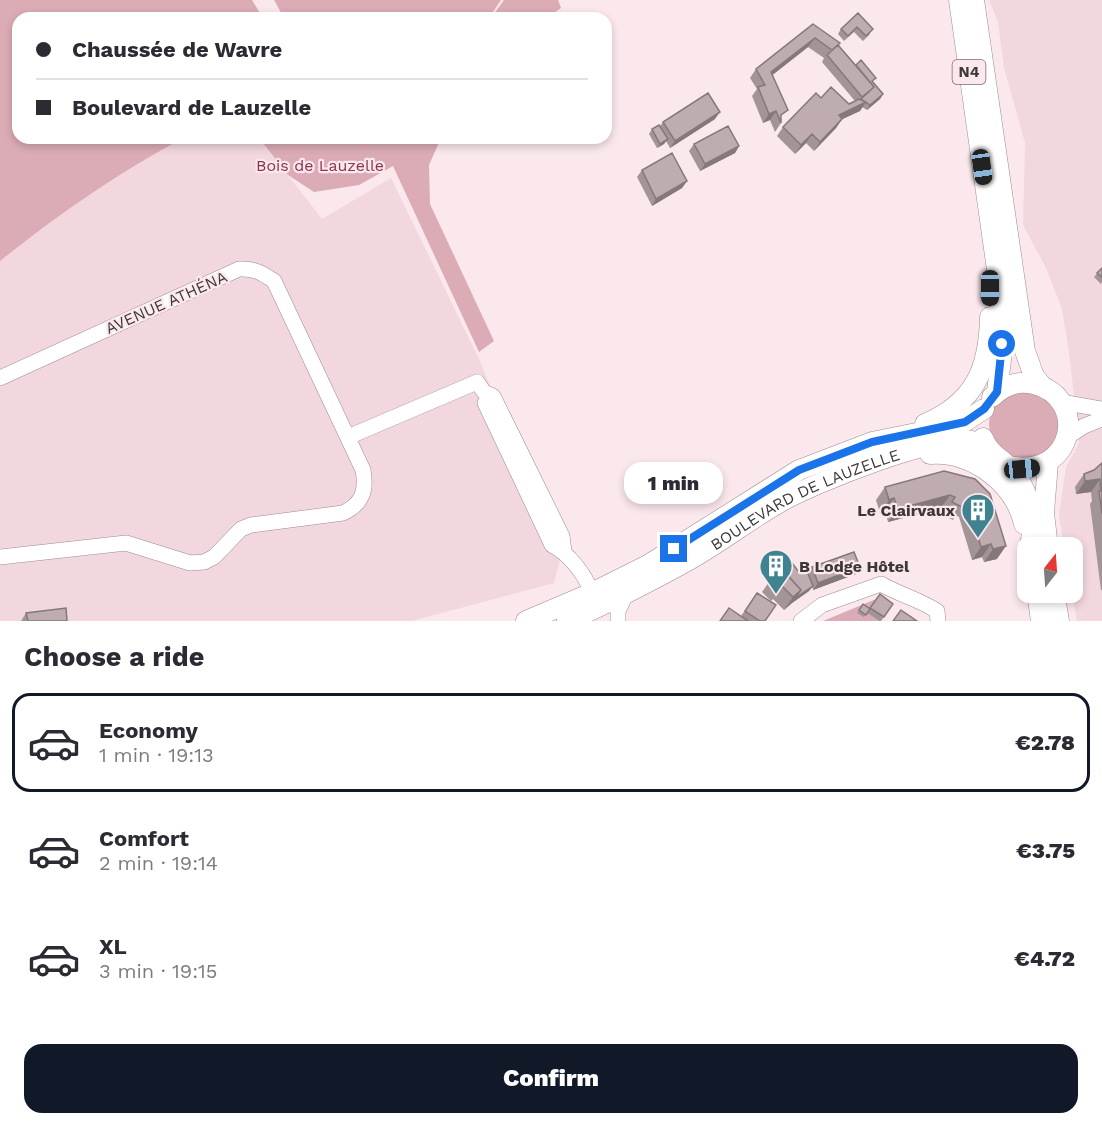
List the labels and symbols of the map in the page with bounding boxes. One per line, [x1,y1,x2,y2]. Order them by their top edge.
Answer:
road number: N4 [952,60,986,84]
car [971,148,993,186]
park label: Bois de Lauzelle [256,156,384,175]
street label: AVENUE ATHÉNA [102,267,230,338]
car [981,270,999,306]
route start [988,330,1015,357]
street label: BOULEVARD DE LAUZELLE [707,445,902,554]
car [1003,458,1041,480]
callout: 1 min [624,462,724,504]
building icon: Le Clairvaux [960,492,996,539]
place label: Le Clairvaux [857,501,956,520]
route end [660,535,687,562]
north arrow [1017,537,1083,603]
building icon: B Lodge Hôtel [758,548,794,595]
place label: B Lodge Hôtel [799,557,910,576]

